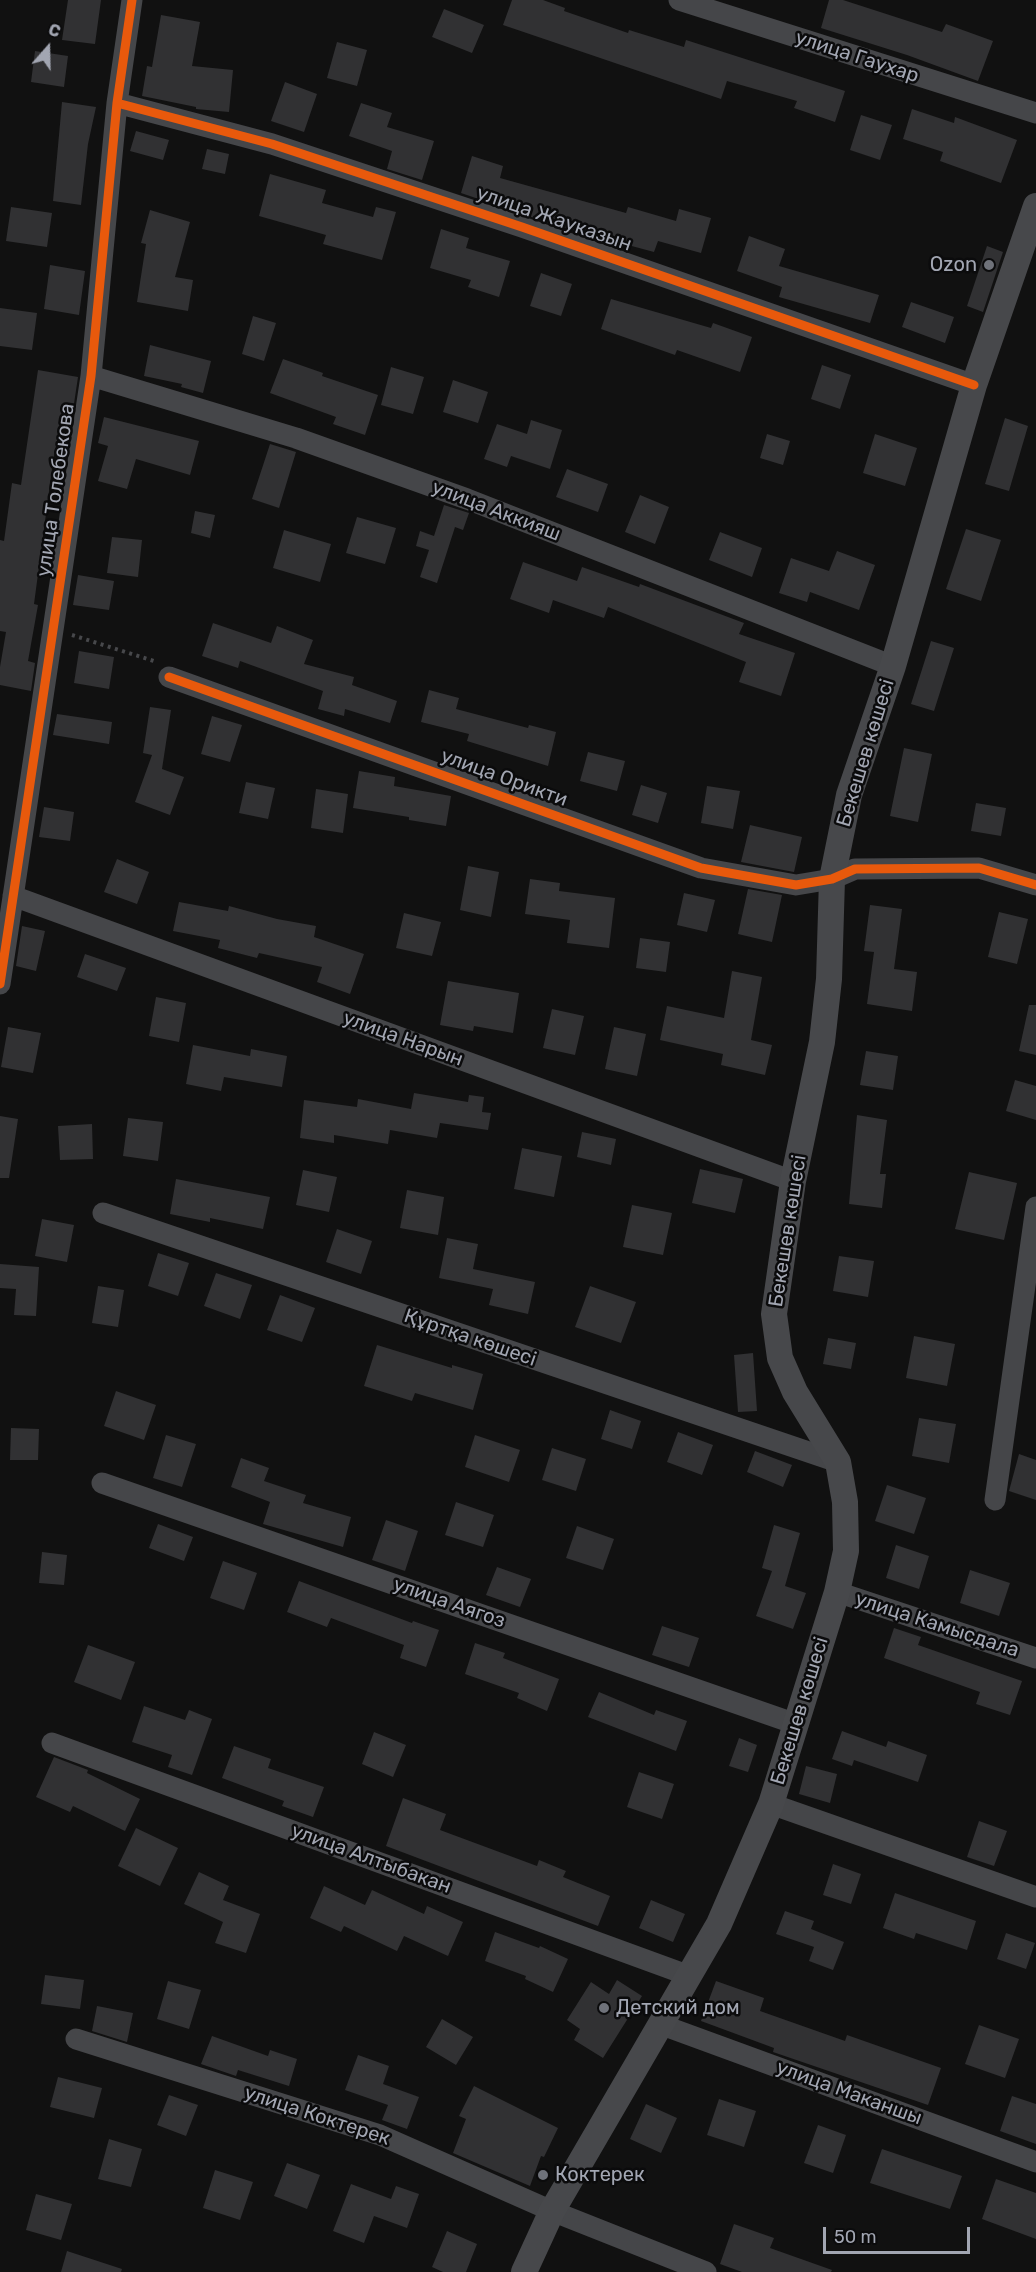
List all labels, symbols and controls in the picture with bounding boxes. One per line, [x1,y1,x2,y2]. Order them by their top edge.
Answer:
north arrow [18,18,78,78]
text: С [46,20,63,41]
street label: улица Гаухар [792,26,922,88]
street label: улица Жауказын [473,181,635,257]
place label: Ozon [930,253,977,277]
marker: Ozon [982,258,996,272]
street label: улица Толебекова [32,402,80,578]
street label: улица Аккияш [428,475,564,547]
street label: Бекешев көшесі [832,676,900,830]
street label: улица Орикти [437,744,571,812]
street label: улица Нарын [340,1006,466,1072]
street label: Бекешев көшесі [764,1153,812,1309]
street label: Құртқа көшесі [401,1304,539,1372]
street label: улица Аягоз [390,1573,508,1633]
street label: улица Камысдала [852,1587,1022,1663]
street label: Бекешев көшесі [766,1634,834,1788]
street label: улица Алтыбакан [288,1819,454,1899]
place label: Детский дом [616,1996,740,2020]
marker: Детский дом [597,2001,611,2015]
street label: улица Маканшы [773,2056,925,2130]
street label: улица Коктерек [241,2081,393,2151]
place label: Коктерек [555,2163,645,2187]
marker: Коктерек [536,2168,550,2182]
scale bar [826,2215,973,2253]
text: 50 m [834,2226,877,2248]

